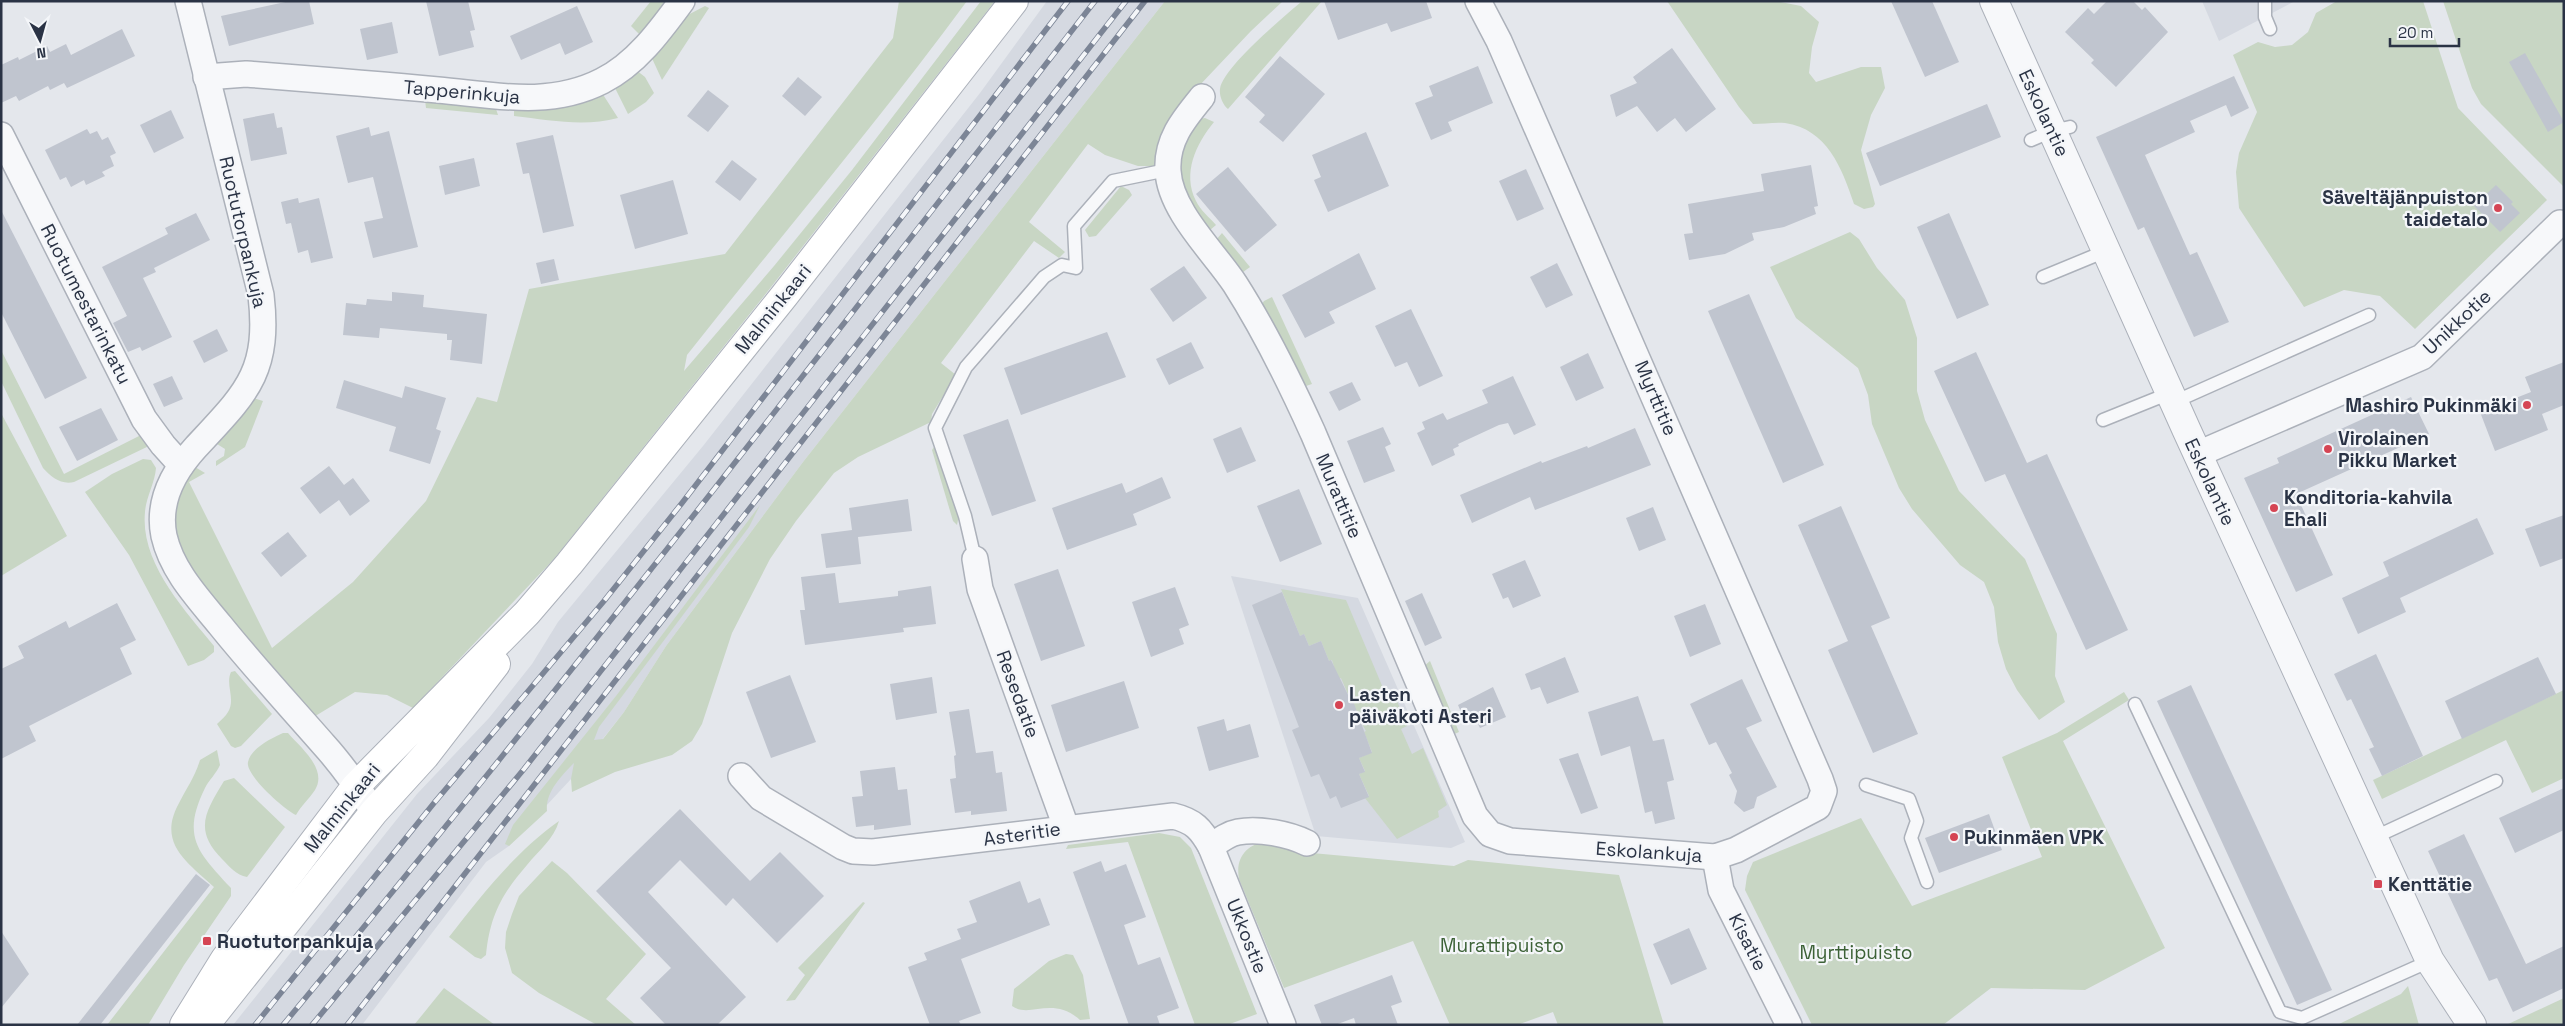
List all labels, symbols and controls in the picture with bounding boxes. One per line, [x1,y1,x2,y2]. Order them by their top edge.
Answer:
north arrow [15,15,65,65]
scale bar [2390,15,2459,47]
text: 20 m [2398,23,2433,42]
text: N [36,43,47,62]
street label: Eskolantie [2013,65,2075,161]
street label: Tapperinkuja [403,74,521,110]
street label: Ruotutorpankuja [213,154,273,310]
place label: Säveltäjänpuiston taidetalo [2322,185,2488,232]
marker: Säveltäjänpuiston taidetalo [2492,202,2504,214]
street label: Ruotumestarinkatu [35,220,137,388]
street label: Malminkaari [729,259,817,359]
street label: Unikkotie [2417,284,2497,360]
street label: Myrttitie [1629,357,1683,439]
place label: Mashiro Pukinmäki [2345,393,2517,418]
marker: Mashiro Pukinmäki [2521,399,2533,411]
place label: Virolainen Pikku Market [2338,426,2457,473]
street label: Eskolantie [2179,434,2241,530]
marker: Virolainen Pikku Market [2322,443,2334,455]
street label: Murattitie [1310,450,1368,542]
place label: Konditoria-kahvila Ehali [2284,485,2452,532]
marker: Konditoria-kahvila Ehali [2268,502,2280,514]
street label: Resedatie [991,647,1045,741]
place label: Lasten päiväkoti Asteri [1349,682,1492,729]
marker: Lasten päiväkoti Asteri [1333,699,1345,711]
street label: Malminkaari [298,758,386,858]
street label: Asteritie [982,816,1062,852]
place label: Pukinmäen VPK [1964,825,2104,850]
marker: Pukinmäen VPK [1948,831,1960,843]
street label: Eskolankuja [1595,836,1703,868]
place label: Kenttätie [2388,872,2472,897]
marker: Kenttätie [2372,878,2384,890]
street label: Ukkostie [1221,895,1273,977]
street label: Kisatie [1723,909,1773,975]
place label: Ruotutorpankuja [217,929,373,954]
park label: Murattipuisto [1440,933,1564,958]
marker: Ruotutorpankuja [201,935,213,947]
park label: Myrttipuisto [1799,940,1913,965]

